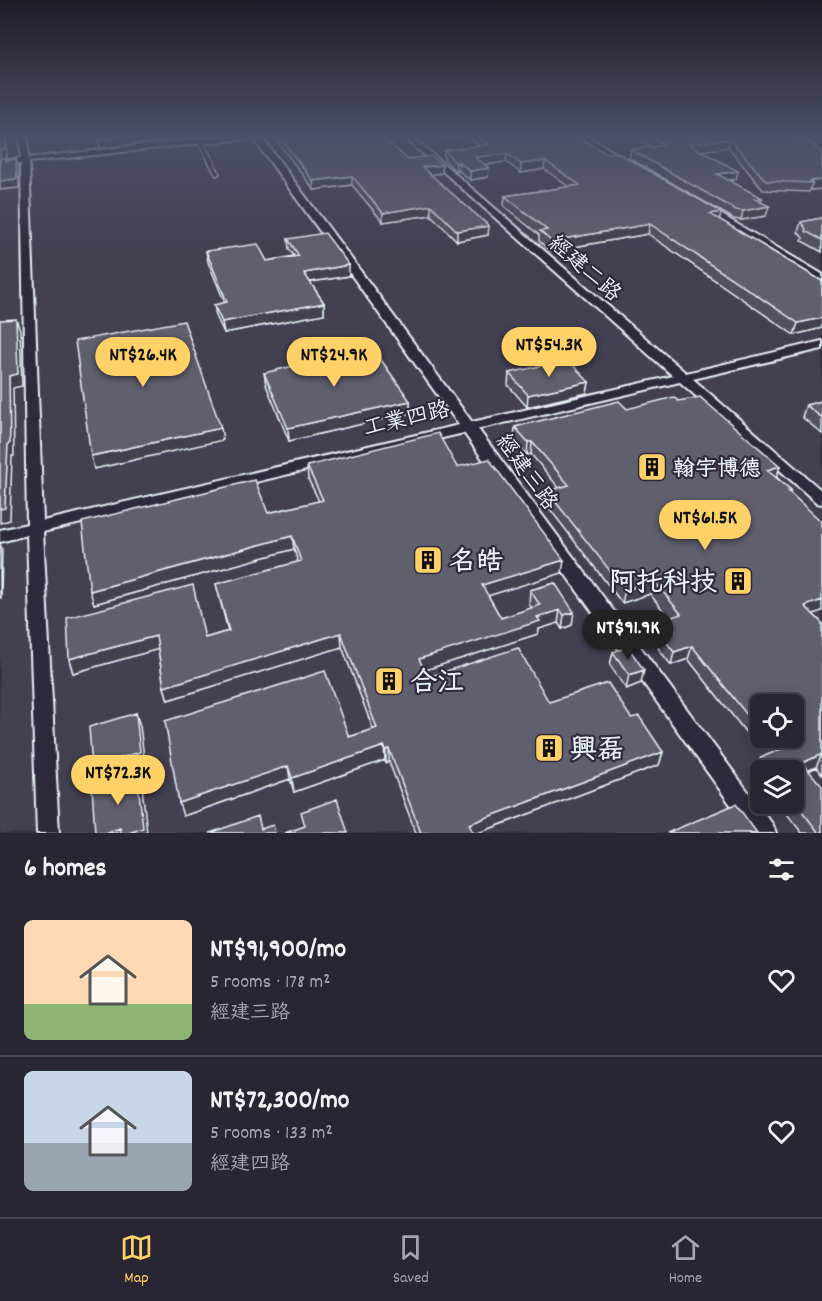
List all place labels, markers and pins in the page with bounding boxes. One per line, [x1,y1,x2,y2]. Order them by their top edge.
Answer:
pin: NT$54.3K [487,327,611,378]
pin: NT$26.4K [81,337,205,388]
pin: NT$24.9K [272,337,396,388]
building icon: 翰宇博德 [636,451,668,483]
place label: 翰宇博德 [673,455,761,486]
pin: NT$61.5K [643,500,767,551]
building icon: 名皓 [412,544,444,576]
place label: 名皓 [449,544,503,583]
place label: 阿托科技 [609,565,717,604]
building icon: 阿托科技 [722,565,754,597]
pin: NT$91.9K [566,610,690,661]
building icon: 合江 [373,665,405,697]
place label: 合江 [410,665,464,704]
building icon: 興磊 [533,732,565,764]
place label: 興磊 [570,732,624,771]
pin: NT$72.3K [56,755,180,806]

